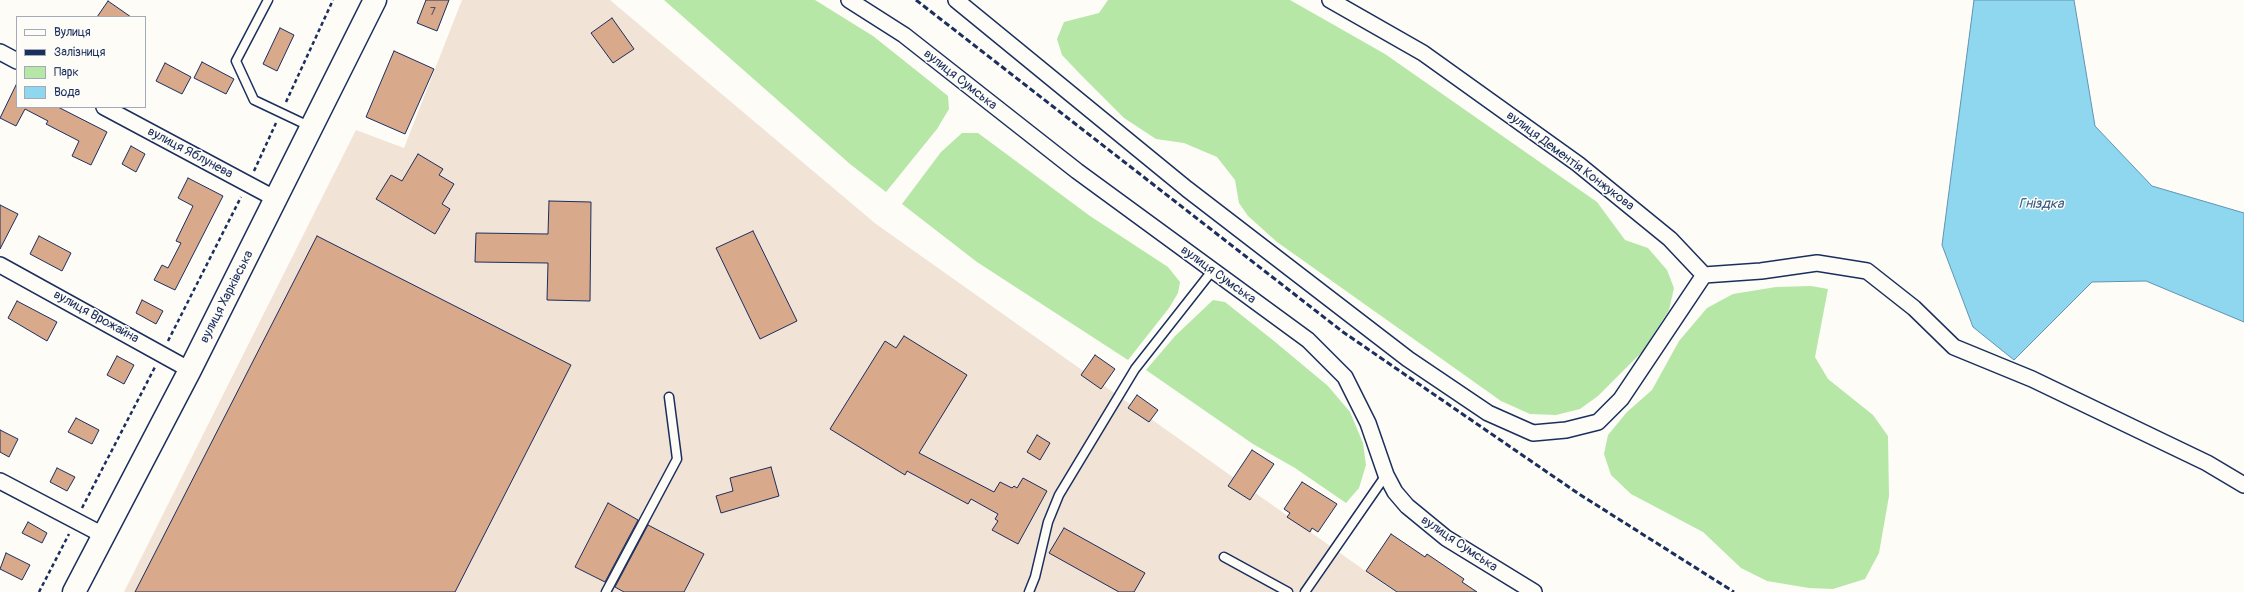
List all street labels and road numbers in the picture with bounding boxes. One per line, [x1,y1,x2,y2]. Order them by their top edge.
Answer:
street label: вулиця Сумська [920,46,1000,114]
street label: вулиця Дементія Конжукова [1503,108,1637,214]
street label: вулиця Яблунева [145,124,235,182]
street label: вулиця Сумська [1177,242,1259,308]
street label: вулиця Харківська [197,248,257,346]
street label: вулиця Врожайна [51,287,141,347]
street label: вулиця Сумська [1418,513,1500,575]

